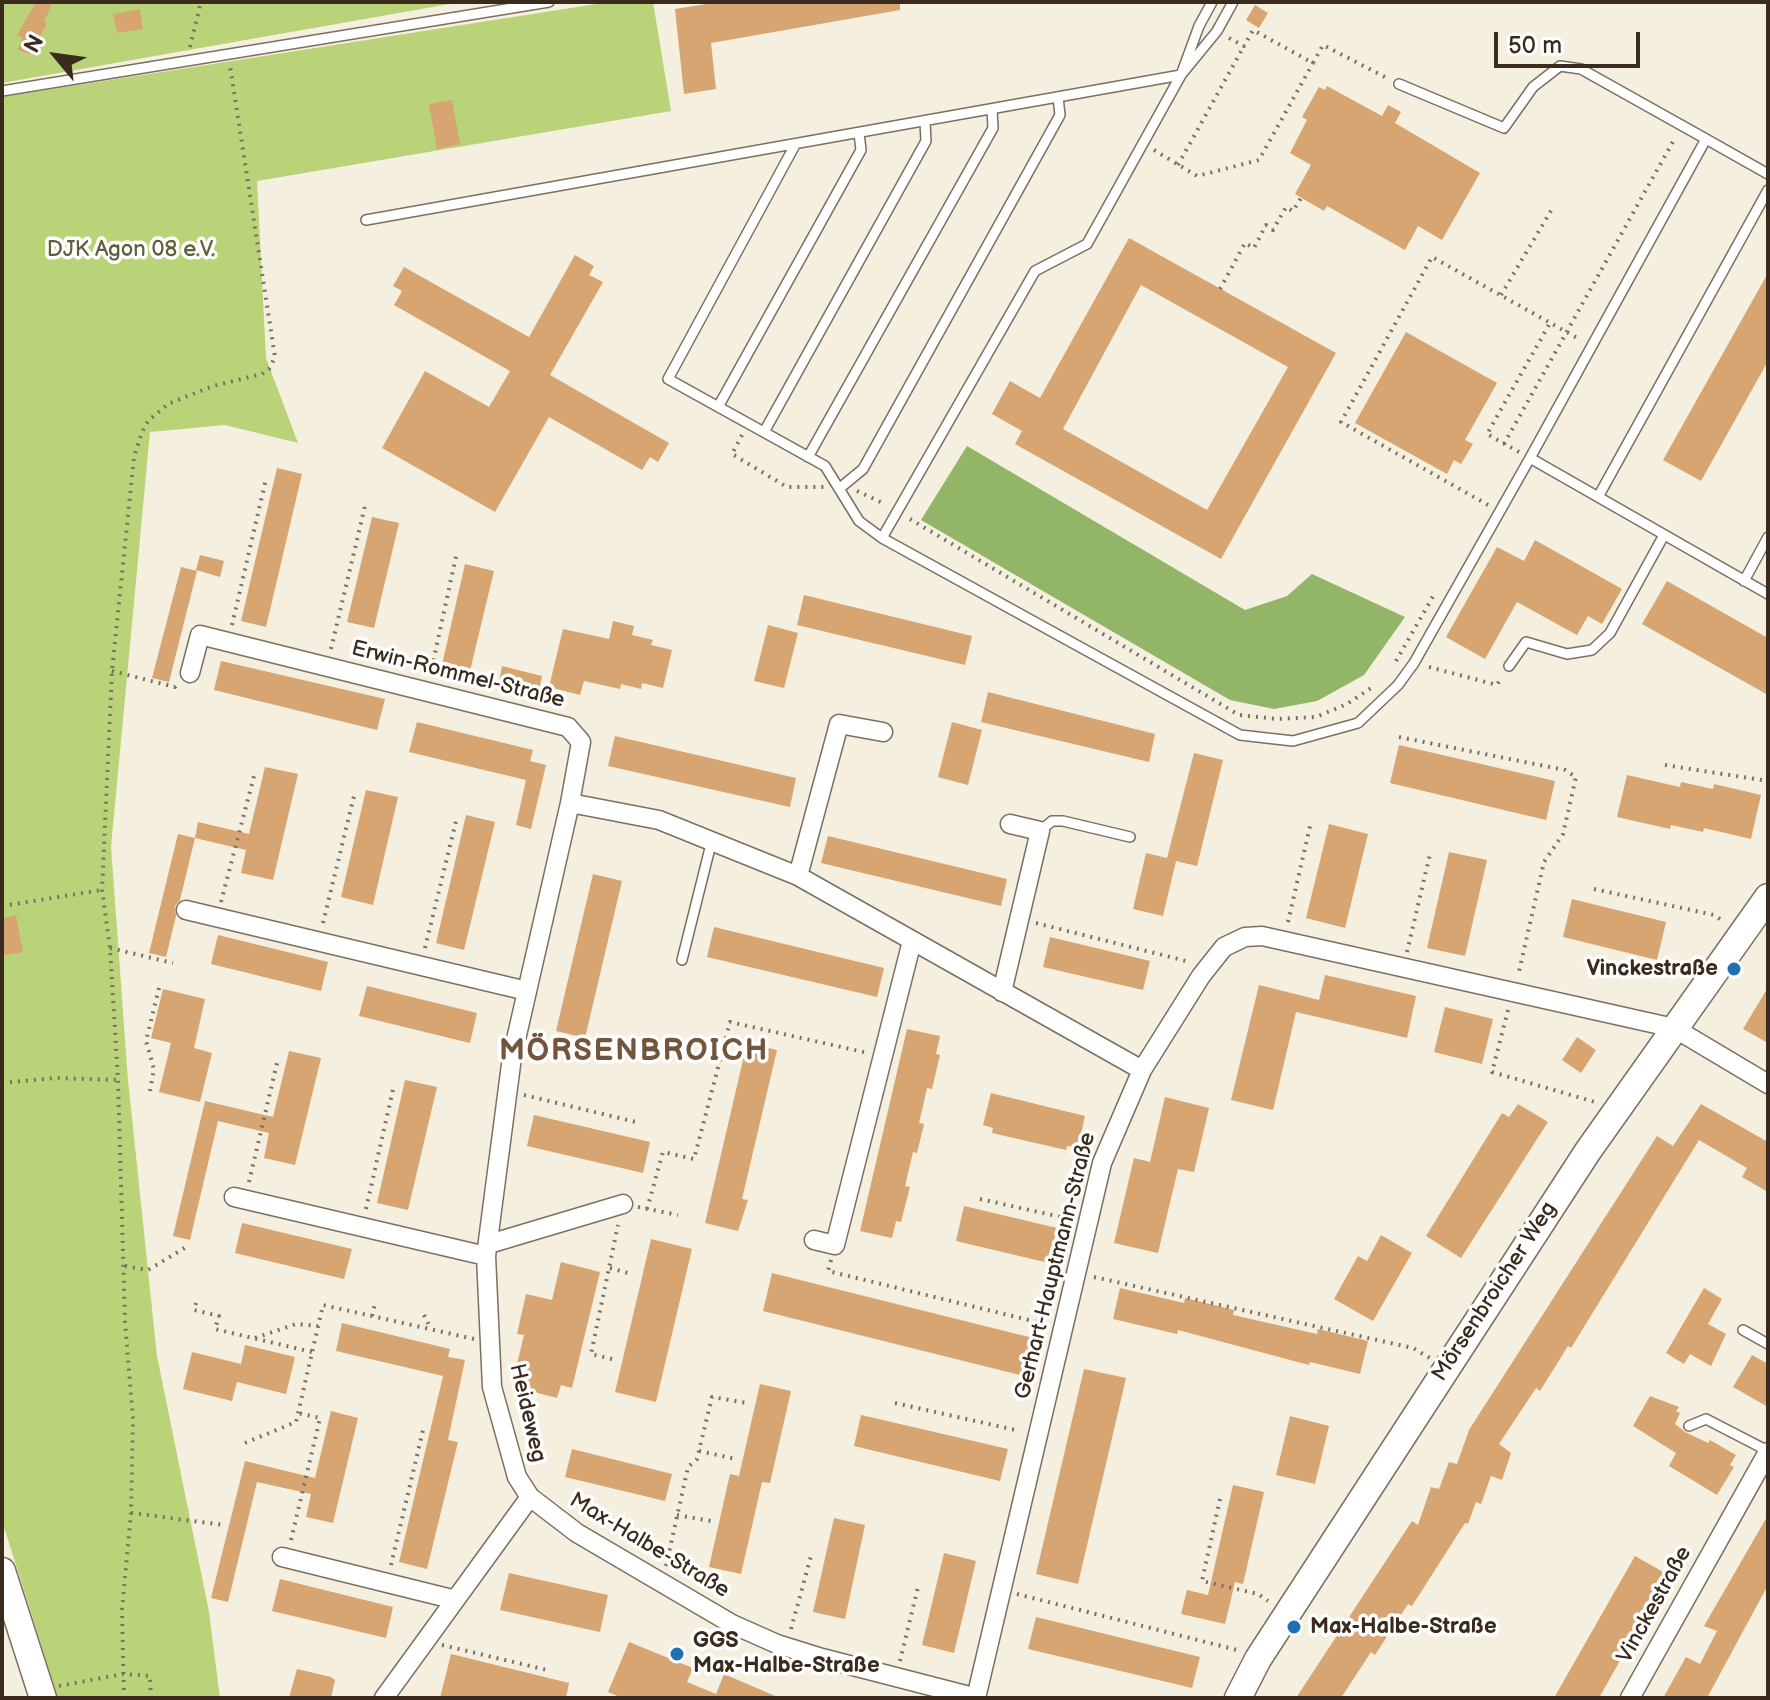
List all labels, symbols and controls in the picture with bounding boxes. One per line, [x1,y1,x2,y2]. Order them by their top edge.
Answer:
north arrow [16,16,96,96]
scale bar [1498,16,1644,66]
text: N [19,30,50,58]
text: 50 m [1508,31,1562,60]
park label: DJK Agon 08 e.V. [47,237,215,263]
street label: Erwin-Rommel-Straße [349,636,567,714]
place label: Vinckestraße [1586,956,1718,982]
marker: Vinckestraße [1725,960,1743,978]
district label: MÖRSENBROICH [499,1034,769,1070]
street label: Gerhart-Hauptmann-Straße [1010,1130,1102,1402]
street label: Mörsenbroicher Weg [1427,1197,1563,1387]
street label: Heideweg [503,1361,551,1465]
street label: Max-Halbe-Straße [564,1488,734,1604]
street label: Vinckestraße [1612,1542,1698,1668]
place label: Max-Halbe-Straße [1310,1614,1497,1640]
marker: Max-Halbe-Straße [1285,1618,1303,1636]
place label: GGS Max-Halbe-Straße [693,1628,880,1680]
marker: GGS Max-Halbe-Straße [668,1645,686,1663]

